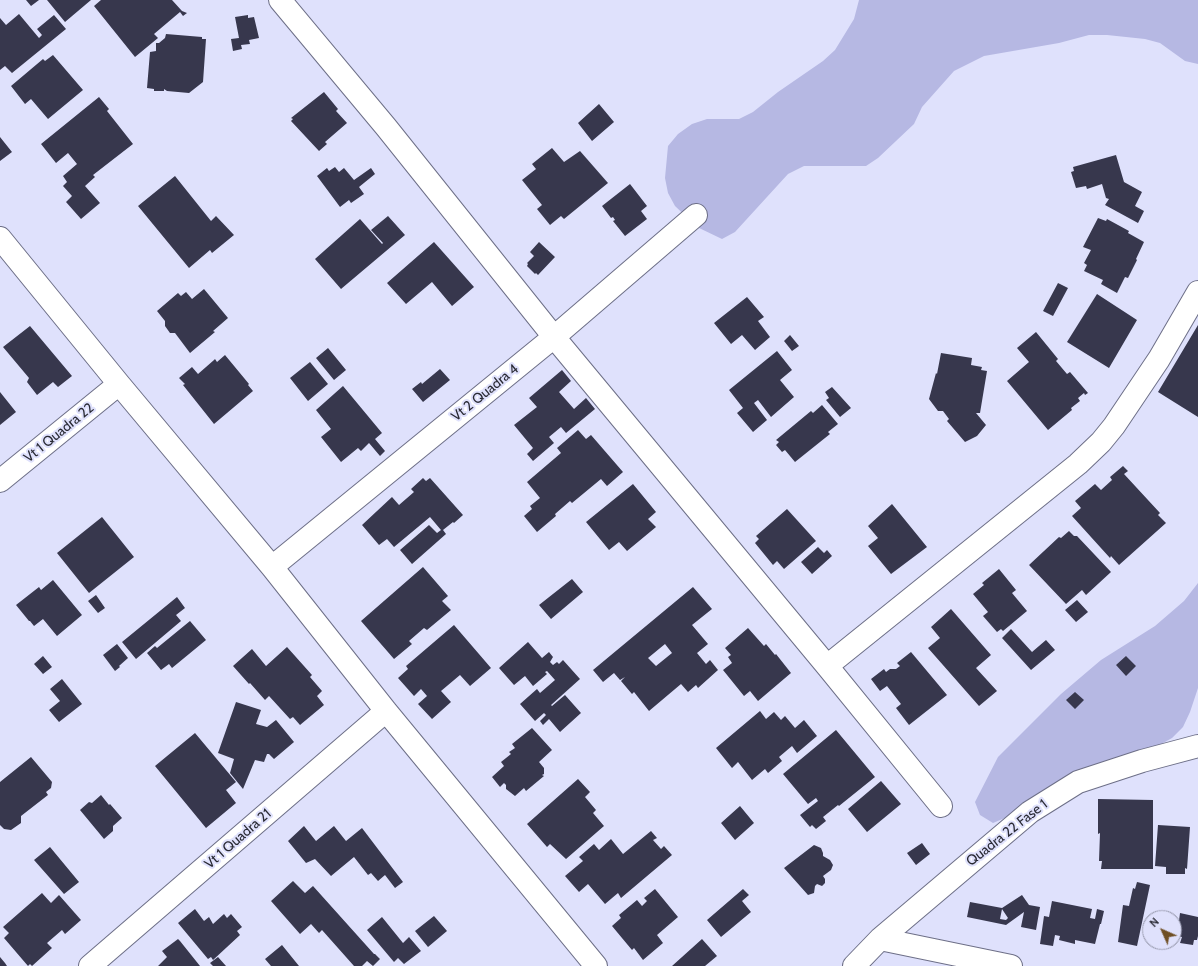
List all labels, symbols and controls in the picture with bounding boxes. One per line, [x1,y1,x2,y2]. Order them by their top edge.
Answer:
street label: Vt 2 Quadra 4 [448,361,522,425]
street label: Vt 1 Quadra 22 [21,400,97,466]
street label: Quadra 22 Fase 1 [963,796,1051,870]
street label: Vt 1 Quadra 21 [201,806,275,872]
north arrow [1142,910,1182,950]
text: N [1147,915,1162,930]

